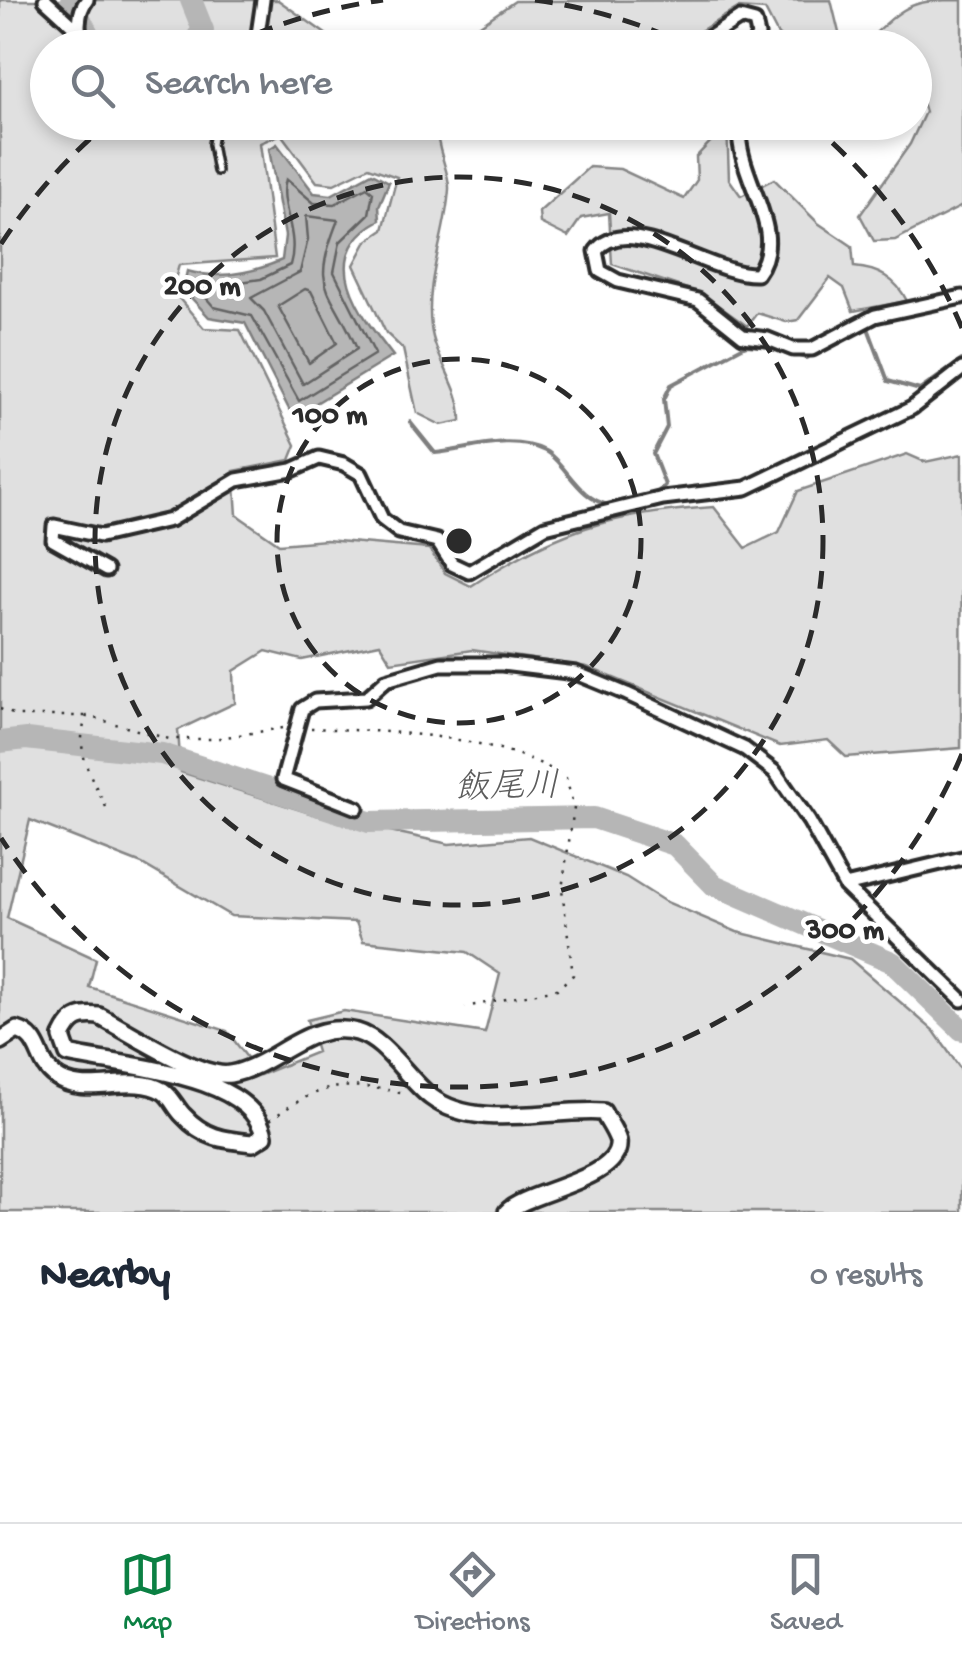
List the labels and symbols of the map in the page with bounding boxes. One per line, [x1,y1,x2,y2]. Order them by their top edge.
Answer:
text: 200 m [163,271,241,306]
text: 100 m [292,400,368,435]
centre of rings [441,523,477,559]
water label: 飯尾川 [454,767,560,811]
text: 300 m [805,915,885,950]

